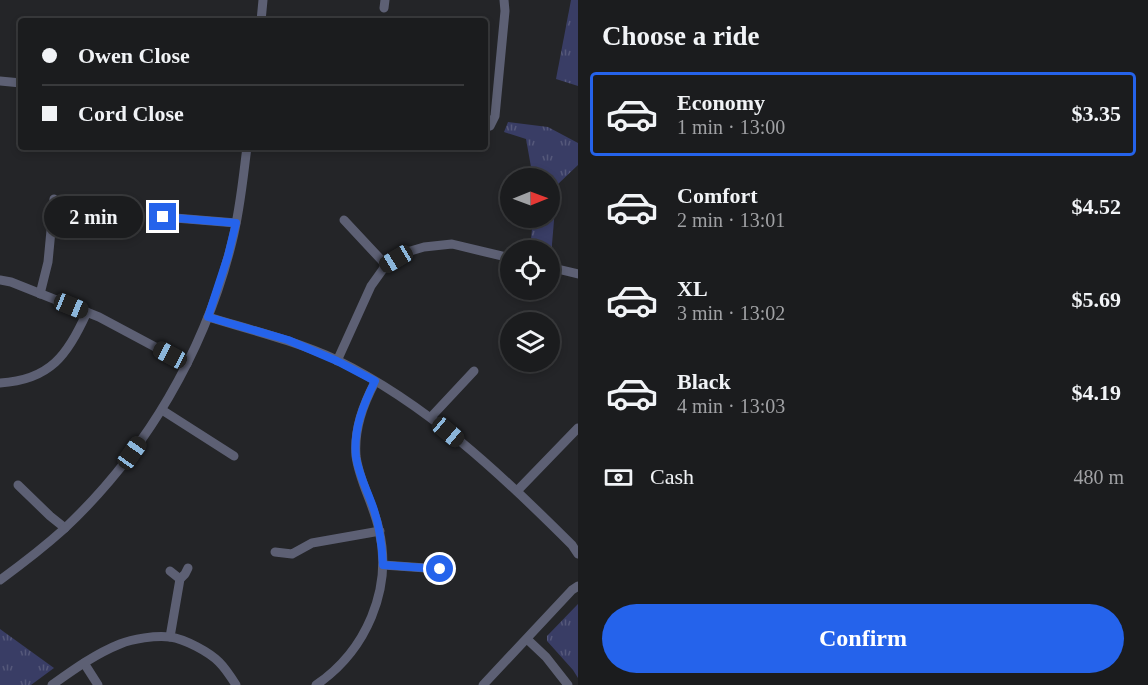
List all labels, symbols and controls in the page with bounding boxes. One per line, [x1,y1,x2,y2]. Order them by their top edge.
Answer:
text: Choose a ride [602,21,760,51]
text: Owen Close [78,43,190,68]
icon: car [605,87,659,141]
text: Economy [677,90,765,115]
text: Cord Close [78,101,184,126]
text: $3.35 [1072,101,1121,126]
text: 1 min · 13:00 [677,116,785,138]
north arrow [500,168,560,228]
map controls [500,168,560,372]
icon: car [605,180,659,234]
text: Comfort [677,183,758,208]
text: $4.52 [1072,194,1121,219]
callout: 2 min [43,196,142,238]
route end [149,203,176,230]
text: 2 min [69,206,118,228]
text: 2 min · 13:01 [677,209,785,231]
button: locate [500,240,560,300]
car [376,242,416,276]
icon: car [605,273,659,327]
text: XL [677,276,708,301]
text: $5.69 [1072,287,1121,312]
car [51,291,91,321]
text: 3 min · 13:02 [677,302,785,324]
button: layers [500,312,560,372]
car [150,339,190,371]
icon: car [605,366,659,420]
text: Black [677,369,731,394]
text: $4.19 [1072,380,1121,405]
text: 4 min · 13:03 [677,395,785,417]
car [428,414,468,450]
car [114,433,150,473]
icon: cash [602,461,635,494]
text: Cash [650,464,694,489]
text: 480 m [1073,466,1124,488]
route start [426,555,453,582]
button: Confirm [602,604,1124,673]

